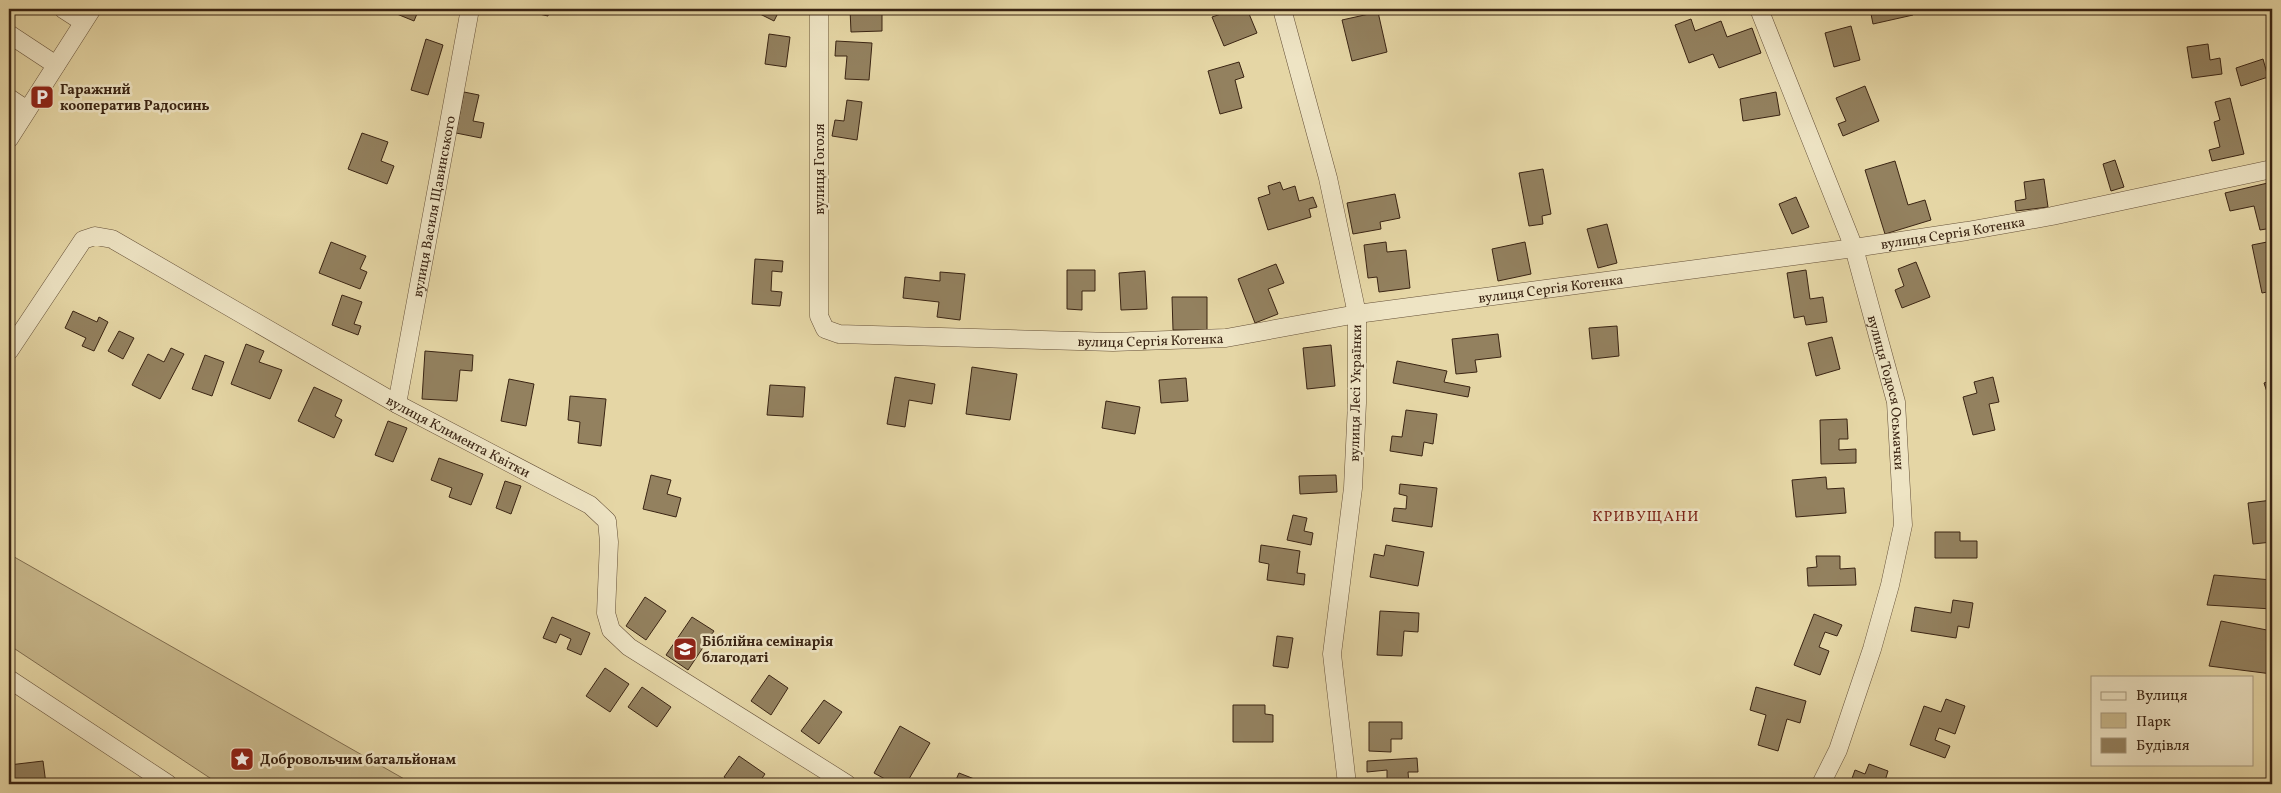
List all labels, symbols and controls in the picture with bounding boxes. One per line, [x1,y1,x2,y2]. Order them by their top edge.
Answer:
place label: Гаражний кооператив Радосинь [60,81,210,116]
parking icon: Гаражний кооператив Радосинь [29,84,55,110]
street label: вулиця Василя Щавинського [409,114,461,299]
street label: вулиця Гоголя [811,123,830,215]
street label: вулиця Сергія Котенка [1880,213,2027,255]
street label: вулиця Сергія Котенка [1477,271,1625,309]
street label: вулиця Тодося Осьмачки [1862,313,1908,471]
street label: вулиця Лесі Українки [1346,324,1367,462]
street label: вулиця Сергія Котенка [1077,330,1224,353]
street label: вулиця Климента Квітки [382,392,533,483]
district label: КРИВУЩАНИ [1592,507,1700,528]
place label: Біблійна семінарія благодаті [702,633,833,668]
school or university icon: Біблійна семінарія благодаті [672,636,698,662]
legend [2091,676,2254,766]
text: Вулиця [2136,686,2188,707]
text: Парк [2136,712,2171,733]
text: Будівля [2136,736,2190,757]
place icon: Добровольчим батальйонам [229,746,255,772]
place label: Добровольчим батальйонам [260,751,456,770]

